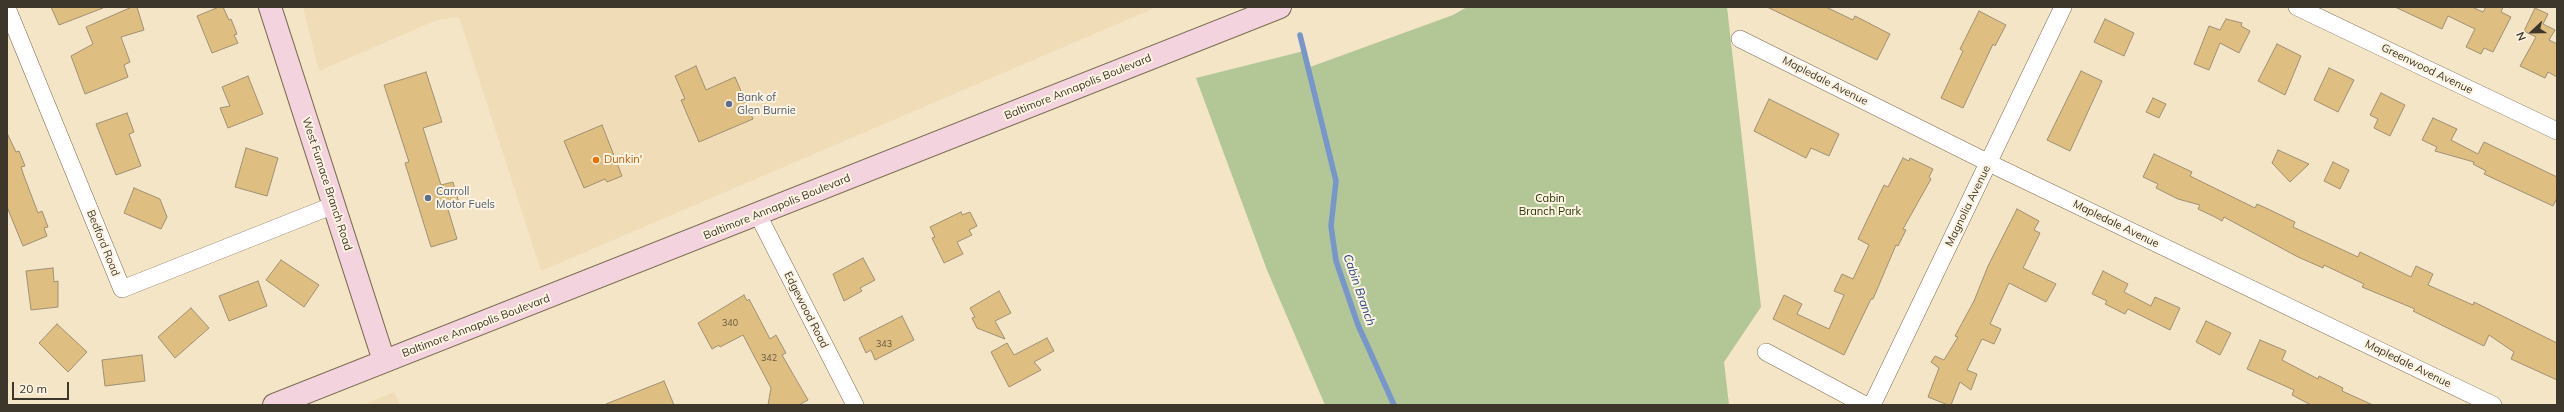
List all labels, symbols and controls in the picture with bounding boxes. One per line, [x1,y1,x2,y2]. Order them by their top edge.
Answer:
north arrow [2512,12,2552,52]
text: N [2513,30,2529,43]
street label: Greenwood Avenue [2379,41,2475,97]
street label: Baltimore Annapolis Boulevard [1003,51,1153,123]
street label: Mapledale Avenue [1780,54,1870,108]
place label: Bank of Glen Burnie [737,91,796,117]
marker: Bank of Glen Burnie [724,99,734,109]
street label: West Furnace Branch Road [299,116,355,252]
place label: Dunkin' [604,153,642,167]
marker: Dunkin' [591,155,601,165]
street label: Magnolia Avenue [1943,163,1993,249]
street label: Baltimore Annapolis Boulevard [702,171,852,243]
place label: Carroll Motor Fuels [436,185,495,211]
park label: Cabin Branch Park [1519,192,1581,218]
marker: Carroll Motor Fuels [423,193,433,203]
street label: Mapledale Avenue [2071,197,2161,251]
street label: Bedford Road [84,208,122,278]
water label: Cabin Branch [1340,252,1378,328]
street label: Edgewood Road [781,270,831,350]
street label: Baltimore Annapolis Boulevard [400,292,552,360]
house number: 340 [722,318,738,328]
street label: Mapledale Avenue [2363,337,2453,391]
house number: 343 [876,339,892,349]
house number: 342 [761,353,777,363]
scale bar [14,374,71,400]
text: 20 m [19,381,47,396]

